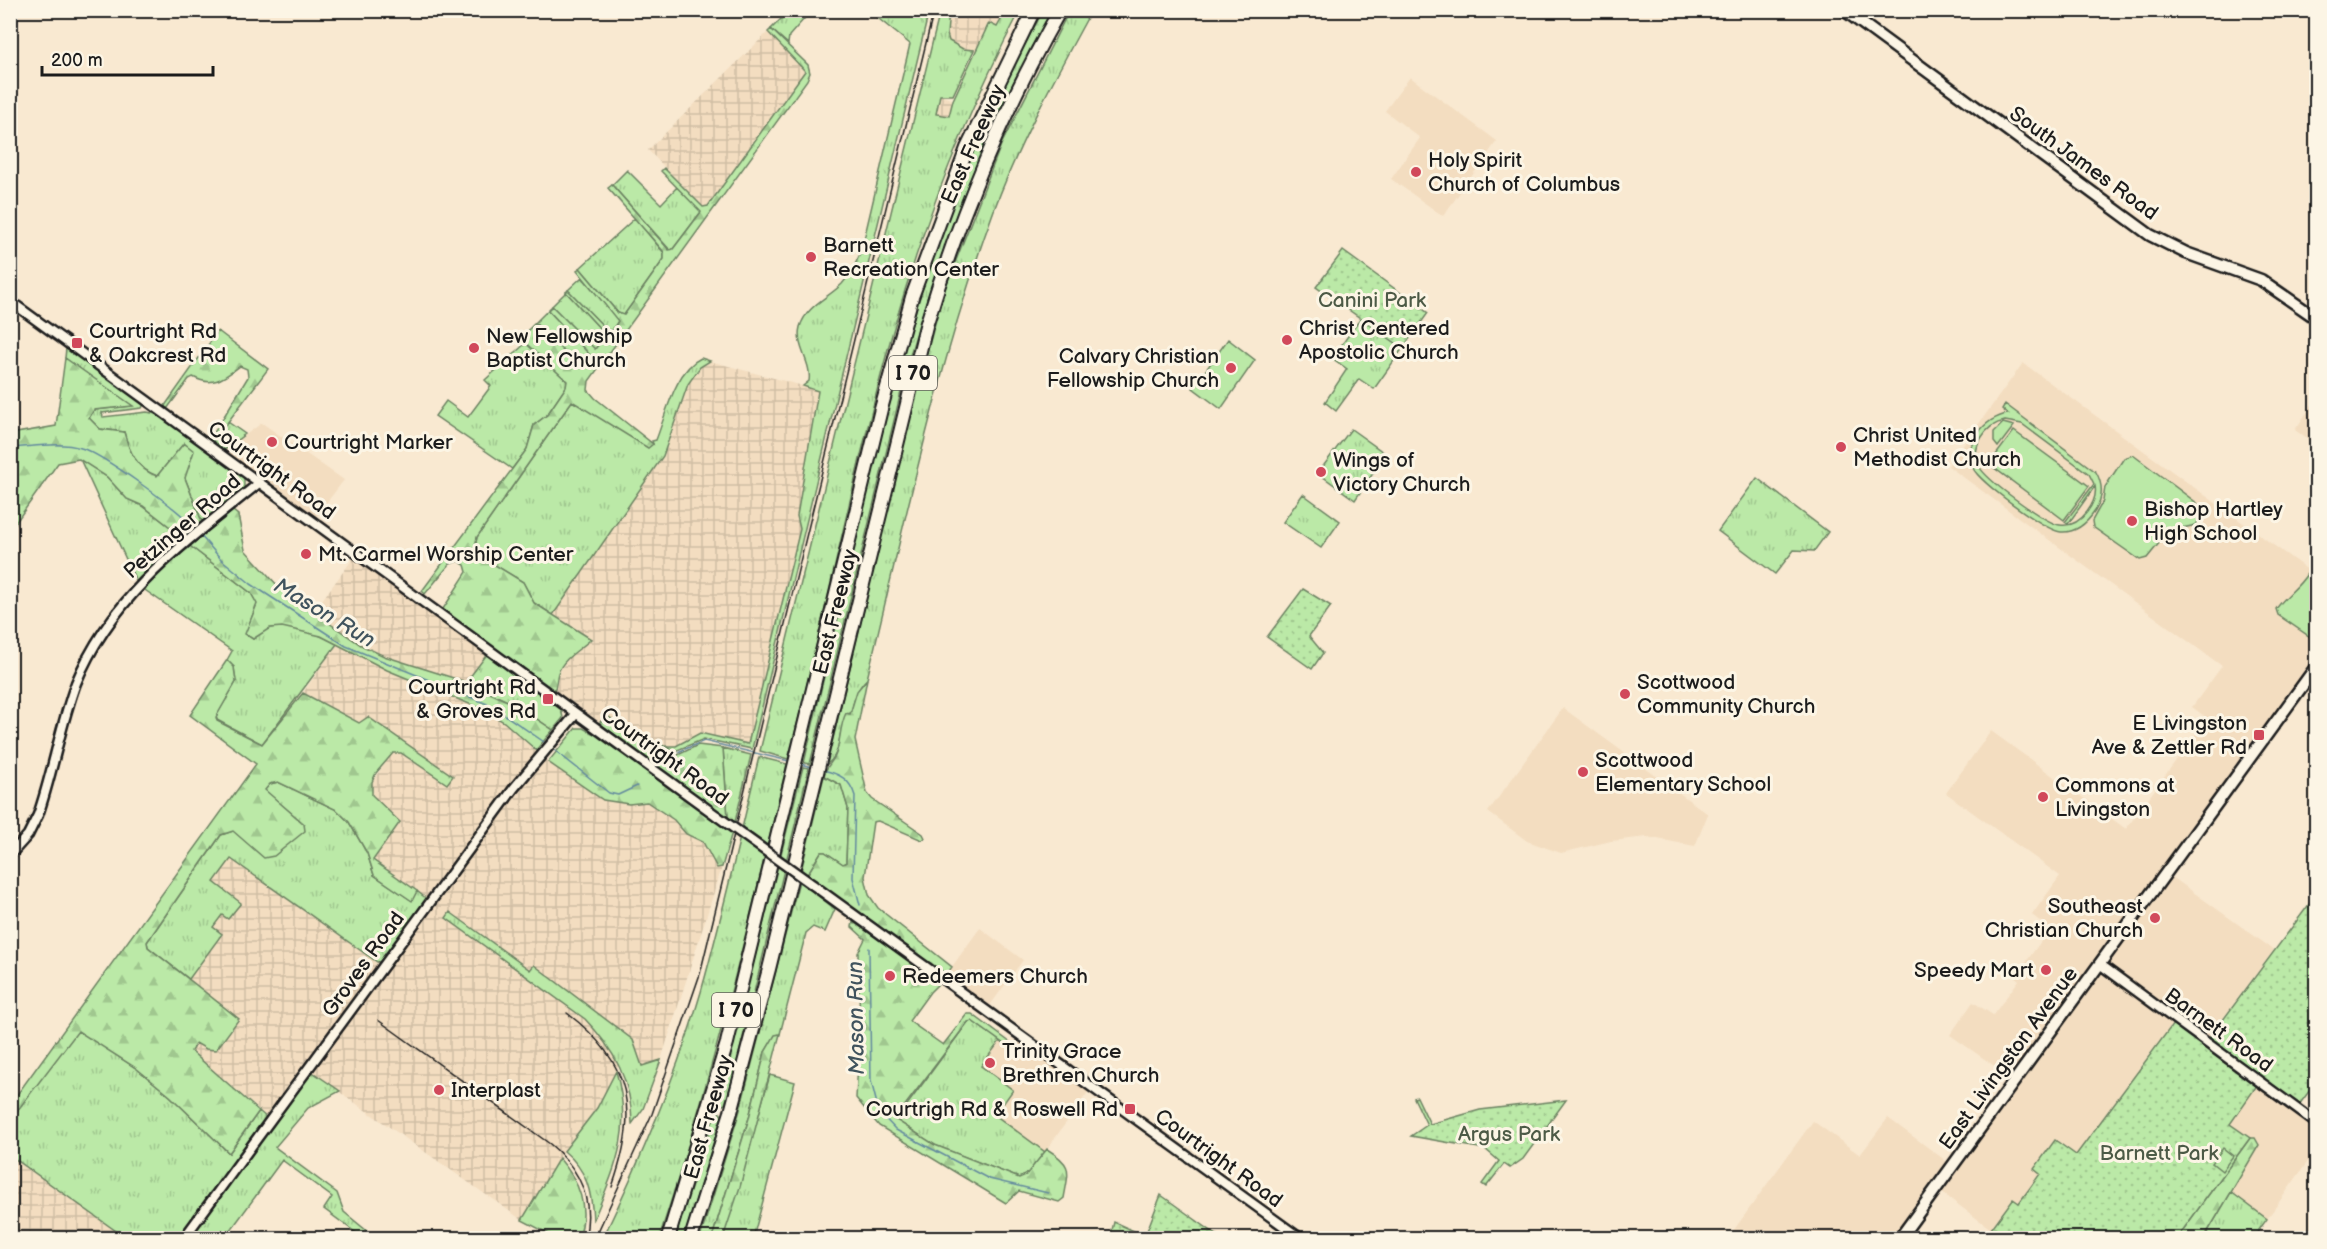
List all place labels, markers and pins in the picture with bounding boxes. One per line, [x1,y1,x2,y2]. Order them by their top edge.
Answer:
place label: Holy Spirit Church of Columbus [1428,148,1620,197]
marker: Holy Spirit Church of Columbus [1409,165,1423,179]
place label: Barnett Recreation Center [823,233,999,282]
marker: Barnett Recreation Center [804,250,818,264]
place label: Christ Centered Apostolic Church [1299,316,1459,365]
place label: Courtright Rd & Oakcrest Rd [89,319,226,368]
place label: New Fellowship Baptist Church [486,324,633,373]
marker: Christ Centered Apostolic Church [1280,333,1294,347]
marker: Courtright Rd & Oakcrest Rd [70,336,84,350]
marker: New Fellowship Baptist Church [467,341,481,355]
place label: Calvary Christian Fellowship Church [1047,344,1219,393]
marker: Calvary Christian Fellowship Church [1224,361,1238,375]
place label: Christ United Methodist Church [1853,423,2021,472]
place label: Courtright Marker [284,430,453,455]
marker: Courtright Marker [265,435,279,449]
marker: Christ United Methodist Church [1834,440,1848,454]
place label: Wings of Victory Church [1333,448,1470,497]
marker: Wings of Victory Church [1314,465,1328,479]
place label: Bishop Hartley High School [2144,497,2283,546]
marker: Bishop Hartley High School [2125,514,2139,528]
place label: Mt. Carmel Worship Center [318,542,574,567]
marker: Mt. Carmel Worship Center [299,547,313,561]
place label: Scottwood Community Church [1637,670,1815,719]
place label: Courtright Rd & Groves Rd [408,675,536,724]
marker: Scottwood Community Church [1618,687,1632,701]
marker: Courtright Rd & Groves Rd [541,692,555,706]
place label: E Livingston Ave & Zettler Rd [2092,711,2247,760]
marker: E Livingston Ave & Zettler Rd [2252,728,2266,742]
place label: Scottwood Elementary School [1595,748,1771,797]
marker: Scottwood Elementary School [1576,765,1590,779]
place label: Commons at Livingston [2055,773,2175,822]
marker: Commons at Livingston [2036,790,2050,804]
place label: Southeast Christian Church [1985,894,2144,943]
marker: Southeast Christian Church [2148,911,2162,925]
place label: Speedy Mart [1914,958,2035,983]
marker: Speedy Mart [2039,963,2053,977]
place label: Redeemers Church [902,964,1088,989]
marker: Redeemers Church [883,969,897,983]
place label: Trinity Grace Brethren Church [1002,1039,1159,1088]
marker: Trinity Grace Brethren Church [983,1056,997,1070]
place label: Interplast [451,1078,541,1103]
marker: Interplast [432,1083,446,1097]
place label: Courtrigh Rd & Roswell Rd [866,1097,1118,1122]
marker: Courtrigh Rd & Roswell Rd [1123,1102,1137,1116]

